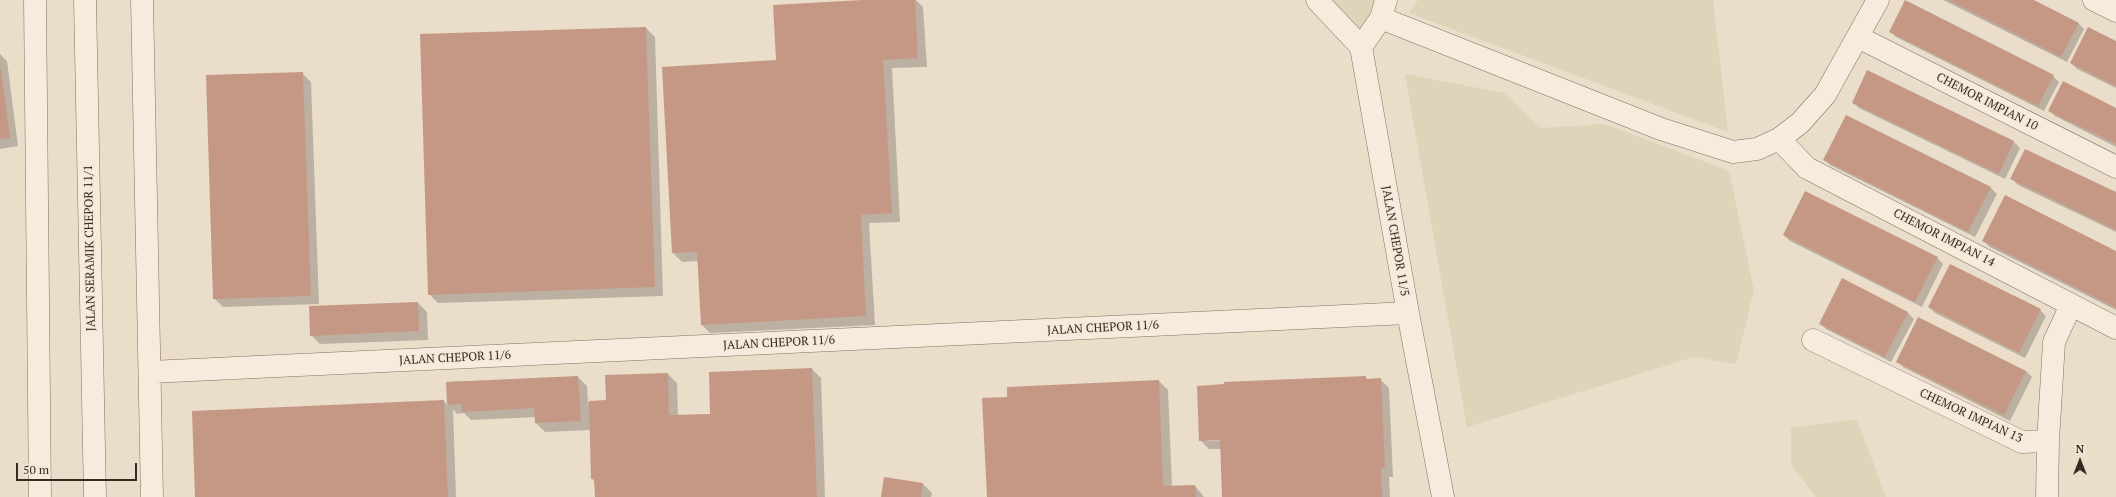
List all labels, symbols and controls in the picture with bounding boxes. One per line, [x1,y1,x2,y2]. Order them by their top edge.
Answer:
street label: CHEMOR IMPIAN 10 [1934,70,2040,134]
street label: JALAN SERAMIK CHEPOR 11/1 [81,165,99,331]
street label: JALAN CHEPOR 11/5 [1378,185,1412,297]
street label: CHEMOR IMPIAN 14 [1891,206,1997,270]
street label: JALAN CHEPOR 11/6 [1047,318,1159,338]
street label: JALAN CHEPOR 11/6 [723,333,835,353]
street label: JALAN CHEPOR 11/6 [399,348,511,368]
street label: CHEMOR IMPIAN 13 [1917,386,2025,446]
north arrow [2060,441,2100,481]
text: N [2076,442,2084,456]
scale bar [18,455,139,481]
text: 50 m [23,462,49,477]

